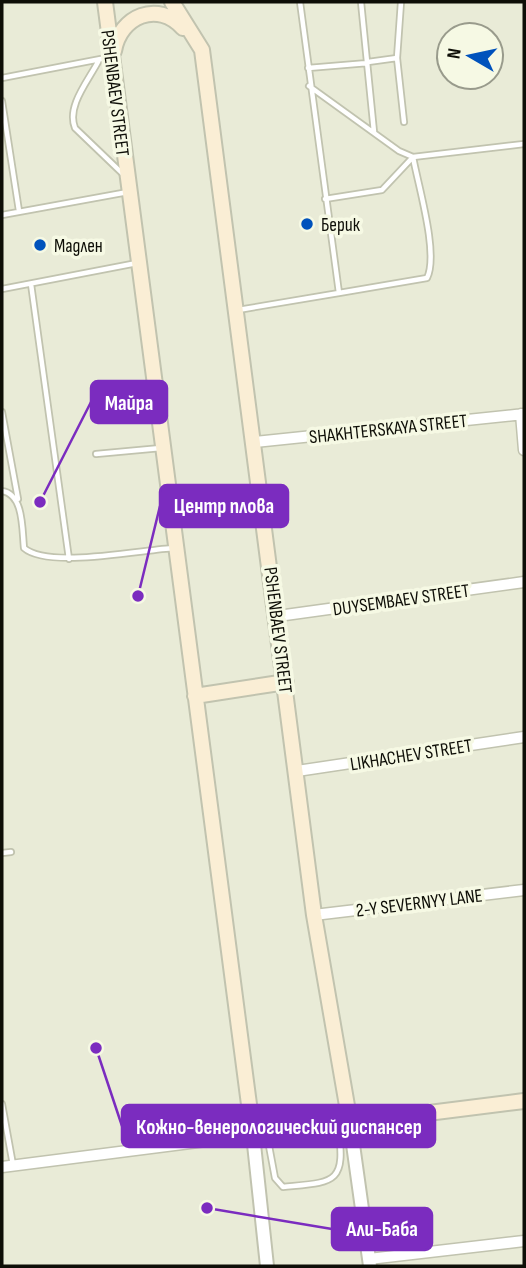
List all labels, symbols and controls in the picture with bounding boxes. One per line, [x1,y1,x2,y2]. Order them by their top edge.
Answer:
north arrow [435,21,505,91]
street label: PSHENBAEV STREET [95,29,134,158]
text: N [443,47,467,60]
place label: Берик [321,214,361,237]
marker: Берик [299,216,315,232]
place label: Мадлен [54,235,103,258]
marker: Мадлен [32,237,48,253]
callout: Майра [91,381,167,423]
text: Майра [105,391,153,416]
street label: SHAKHTERSKAYA STREET [308,410,469,449]
callout: Центр плова [160,485,288,527]
text: Центр плова [174,494,274,519]
street label: PSHENBAEV STREET [258,566,297,695]
street label: DUYSEMBAEV STREET [331,579,471,621]
street label: LIKHACHEV STREET [349,734,474,776]
street label: 2-Y SEVERNYY LANE [355,884,484,923]
callout: Кожно-венерологический диспансер [122,1105,435,1147]
text: Кожно-венерологический диспансер [136,1115,422,1140]
callout: Али-Баба [332,1208,432,1250]
text: Али-Баба [345,1217,418,1242]

